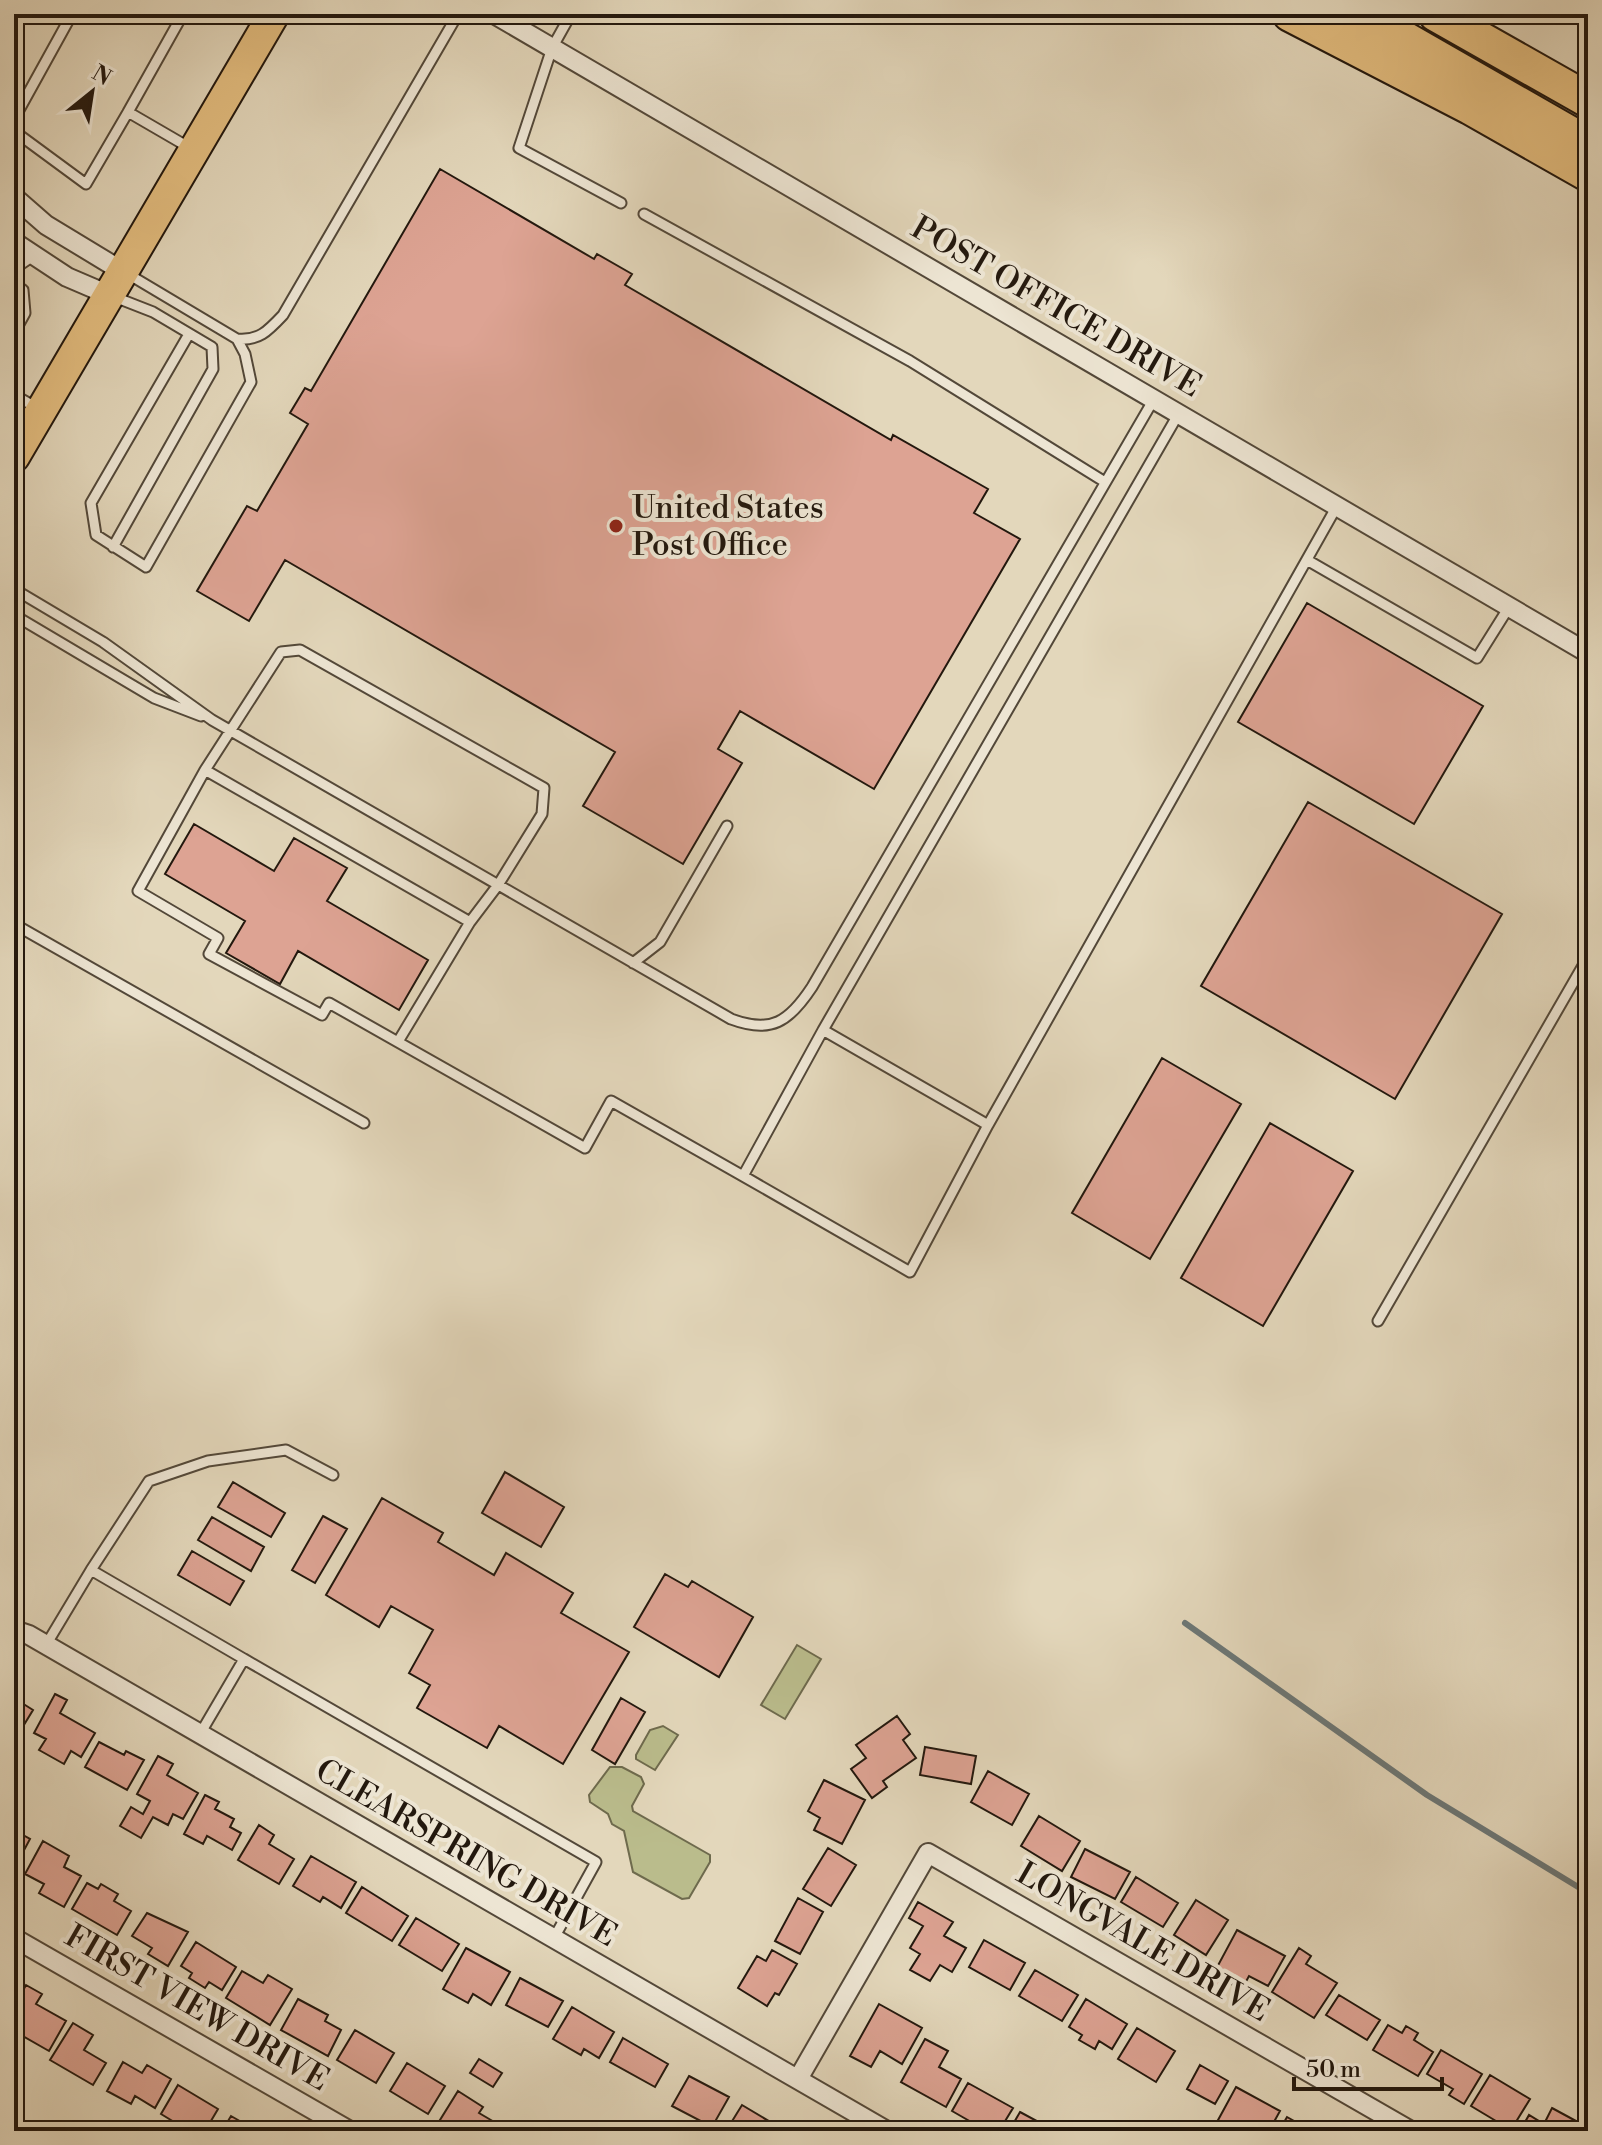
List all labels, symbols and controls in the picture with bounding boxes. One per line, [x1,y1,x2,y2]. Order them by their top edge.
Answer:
north arrow [52,52,132,132]
text: N [87,60,116,92]
street label: POST OFFICE DRIVE [904,208,1208,406]
place label: United States Post Office [632,488,824,565]
marker: United States Post Office [607,517,625,535]
street label: CLEARSPRING DRIVE [308,1750,624,1956]
street label: LONGVALE DRIVE [1009,1853,1277,2031]
street label: FIRST VIEW DRIVE [58,1916,336,2100]
scale bar [1294,2041,1442,2091]
text: 50 m [1306,2055,1361,2085]

